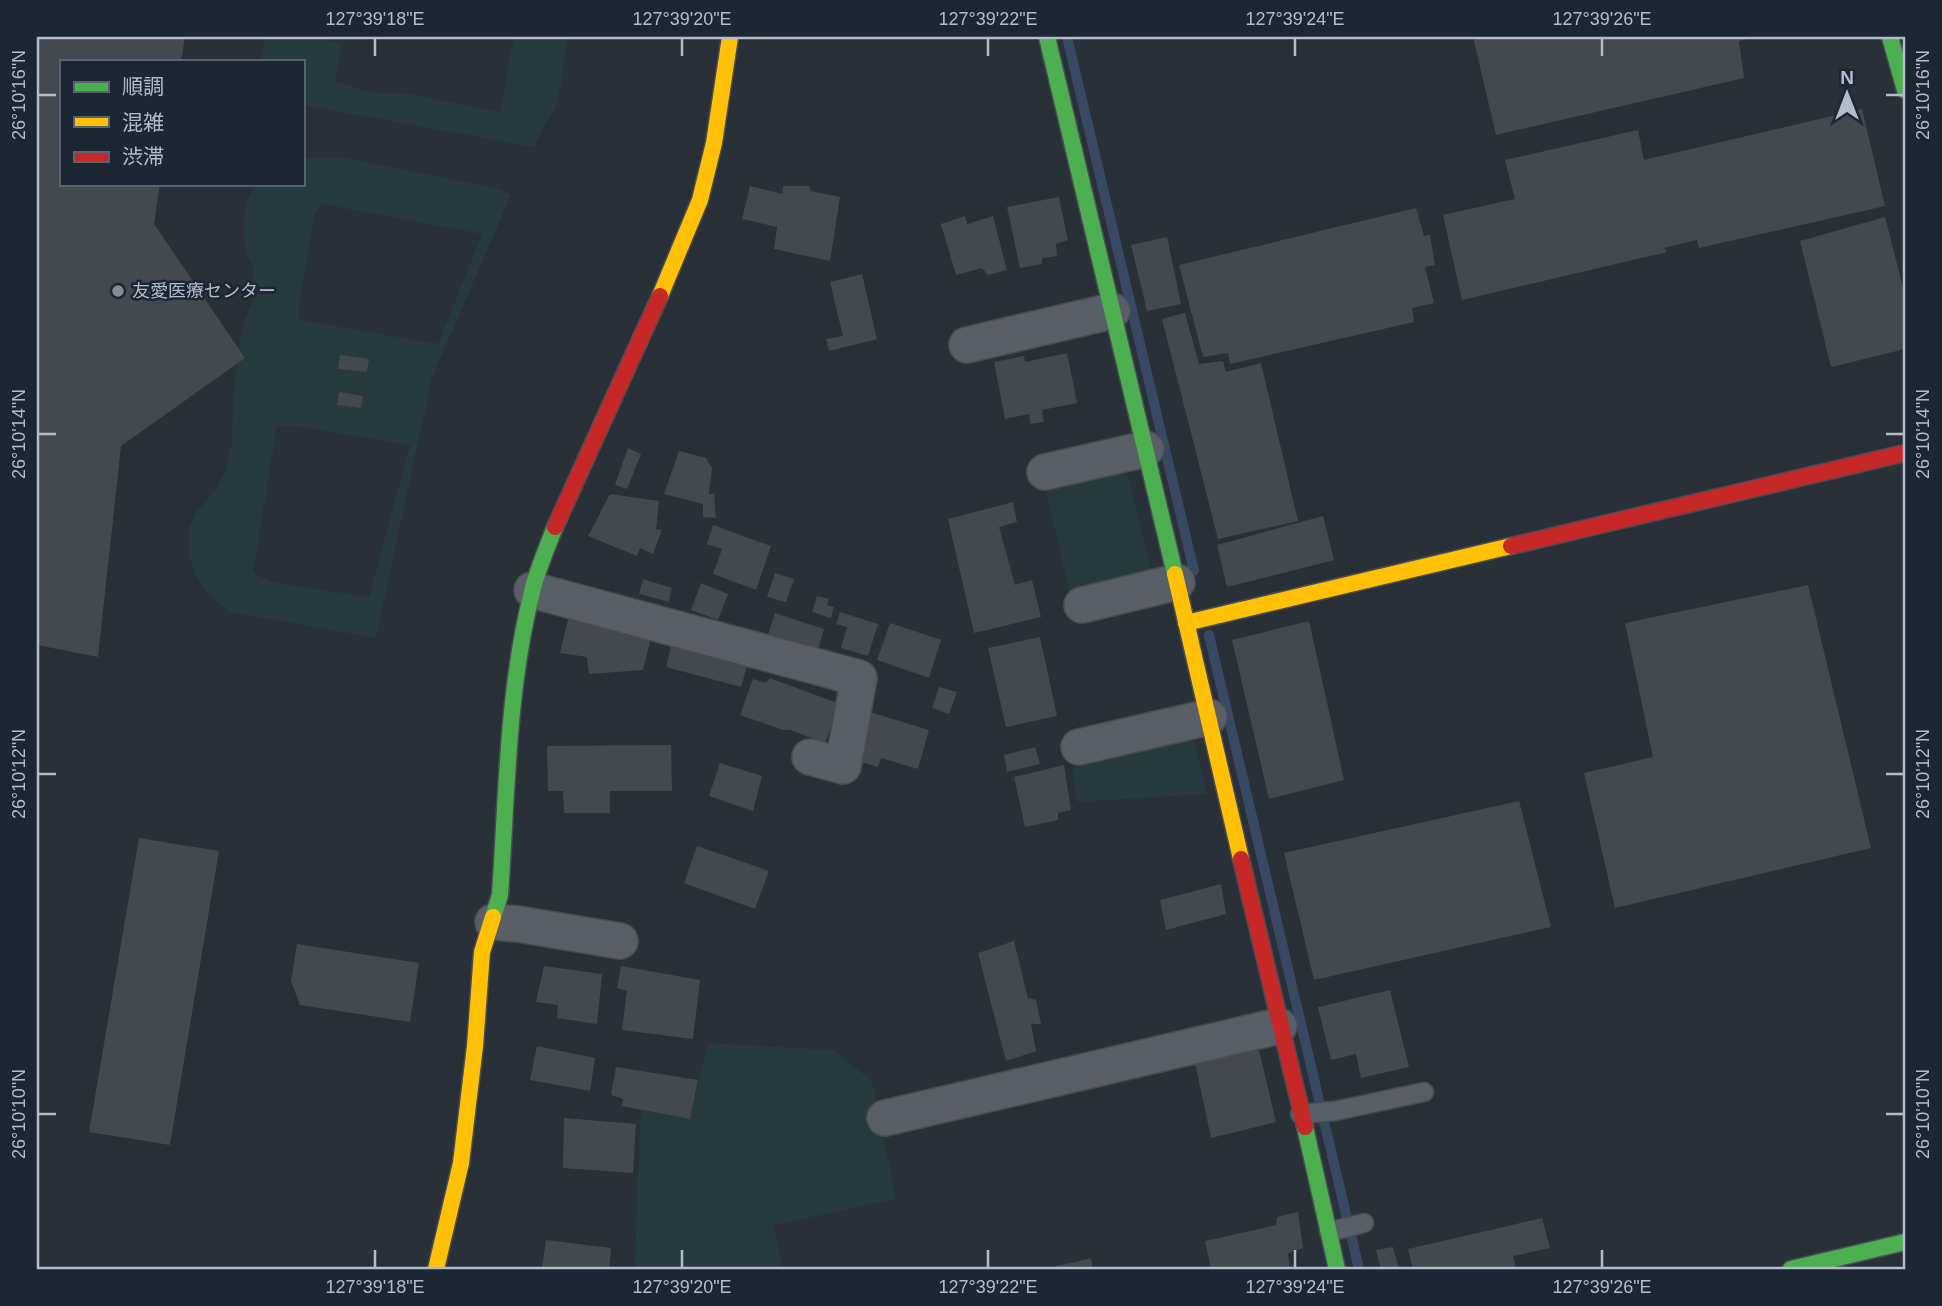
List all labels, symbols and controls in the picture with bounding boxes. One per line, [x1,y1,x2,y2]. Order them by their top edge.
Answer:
text: 127°39'18"E [325,9,425,29]
text: 127°39'20"E [632,9,732,29]
text: 127°39'22"E [938,9,1038,29]
text: 127°39'24"E [1245,9,1345,29]
text: 127°39'26"E [1552,9,1652,29]
text: 26°10'16"N [9,50,29,140]
text: 26°10'16"N [1913,50,1933,140]
legend [60,60,304,186]
north arrow [1812,60,1882,130]
text: N [1840,67,1854,88]
text: 順調 [122,75,164,98]
text: 混雑 [122,111,164,134]
text: 渋滞 [122,145,164,168]
place label: 友愛医療センター [132,281,276,301]
marker: 友愛医療センター [110,283,126,299]
text: 26°10'14"N [9,389,29,479]
text: 26°10'14"N [1913,389,1933,479]
text: 26°10'12"N [9,729,29,819]
text: 26°10'12"N [1913,729,1933,819]
text: 26°10'10"N [9,1069,29,1159]
text: 26°10'10"N [1913,1069,1933,1159]
text: 127°39'18"E [325,1277,425,1297]
text: 127°39'20"E [632,1277,732,1297]
text: 127°39'22"E [938,1277,1038,1297]
text: 127°39'24"E [1245,1277,1345,1297]
text: 127°39'26"E [1552,1277,1652,1297]

